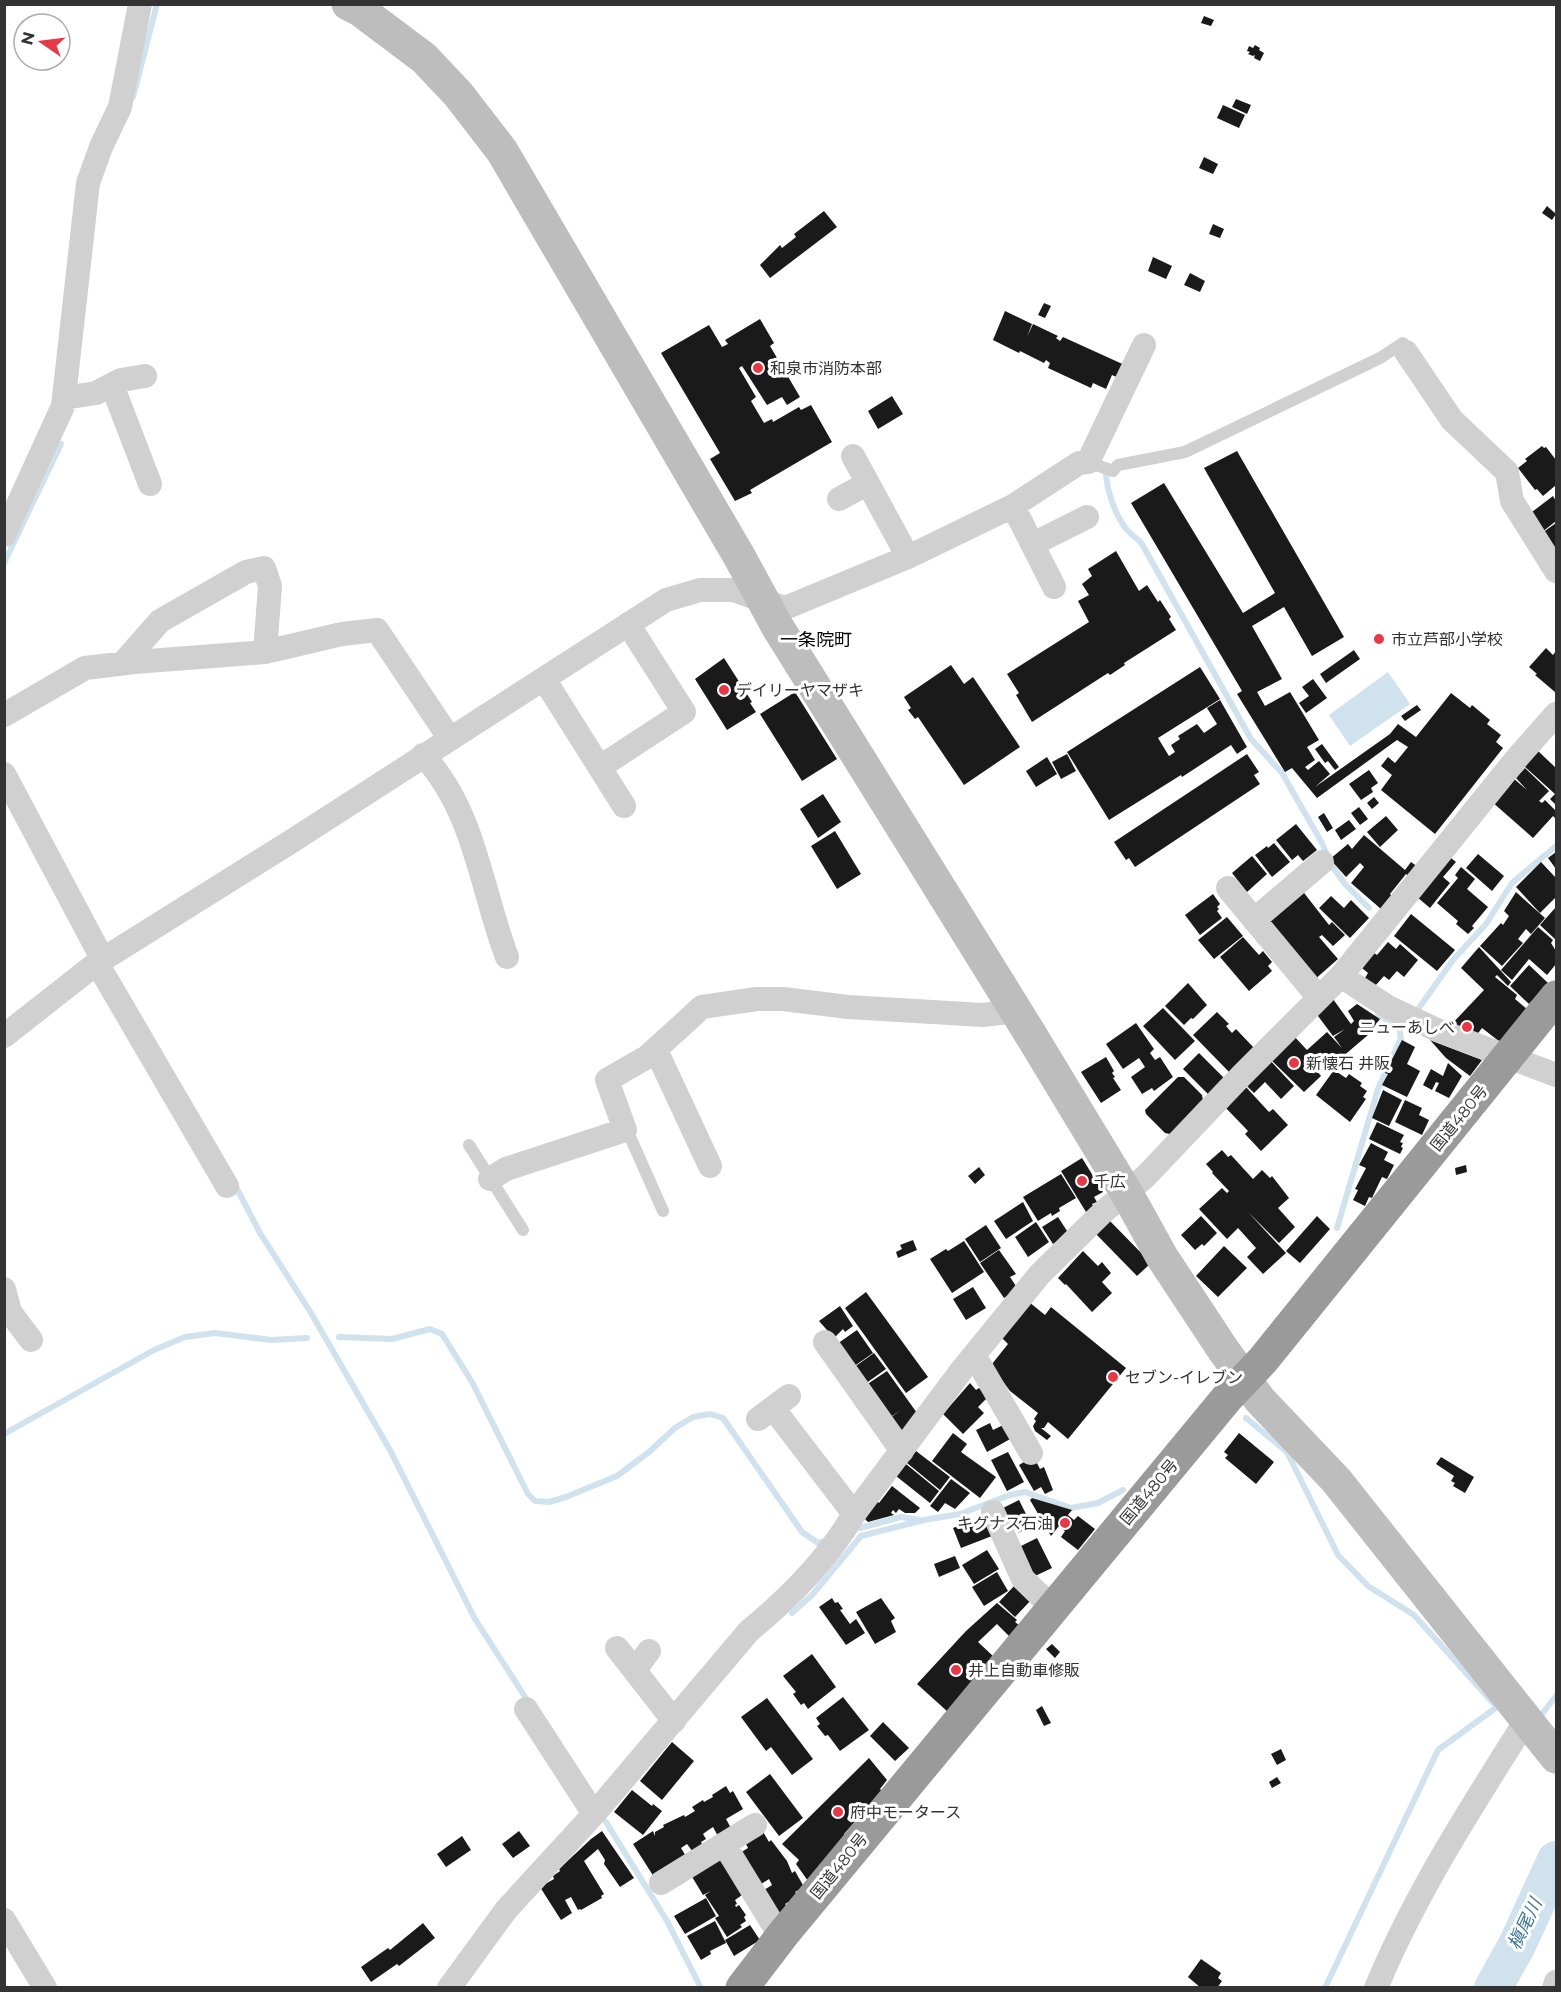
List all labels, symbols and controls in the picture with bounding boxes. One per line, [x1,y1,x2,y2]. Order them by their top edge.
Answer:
north arrow [12,12,72,72]
text: N [17,30,39,47]
place label: 和泉市消防本部 [770,359,882,378]
marker: 和泉市消防本部 [751,361,765,375]
district label: 一条院町 [780,629,852,651]
place label: 市立芦部小学校 [1391,630,1503,649]
marker: 市立芦部小学校 [1372,632,1386,646]
place label: デイリーヤマザキ [736,681,864,700]
marker: デイリーヤマザキ [717,683,731,697]
place label: ニューあしべ [1359,1018,1455,1037]
marker: ニューあしべ [1460,1020,1474,1034]
place label: 新懐石 井阪 [1306,1054,1390,1073]
marker: 新懐石 井阪 [1287,1056,1301,1070]
street label: 国道480号 [1427,1081,1491,1155]
place label: 千広 [1094,1172,1126,1191]
marker: 千広 [1075,1174,1089,1188]
place label: セブン-イレブン [1125,1368,1243,1387]
marker: セブン-イレブン [1106,1370,1120,1384]
street label: 国道480号 [1116,1455,1182,1529]
place label: キグナス石油 [957,1514,1053,1533]
marker: キグナス石油 [1058,1516,1072,1530]
place label: 井上自動車修販 [968,1661,1080,1680]
marker: 井上自動車修販 [949,1663,963,1677]
place label: 府中モータース [850,1803,961,1822]
marker: 府中モータース [831,1805,845,1819]
street label: 国道480号 [807,1829,871,1903]
water label: 槇尾川 [1503,1893,1548,1953]

